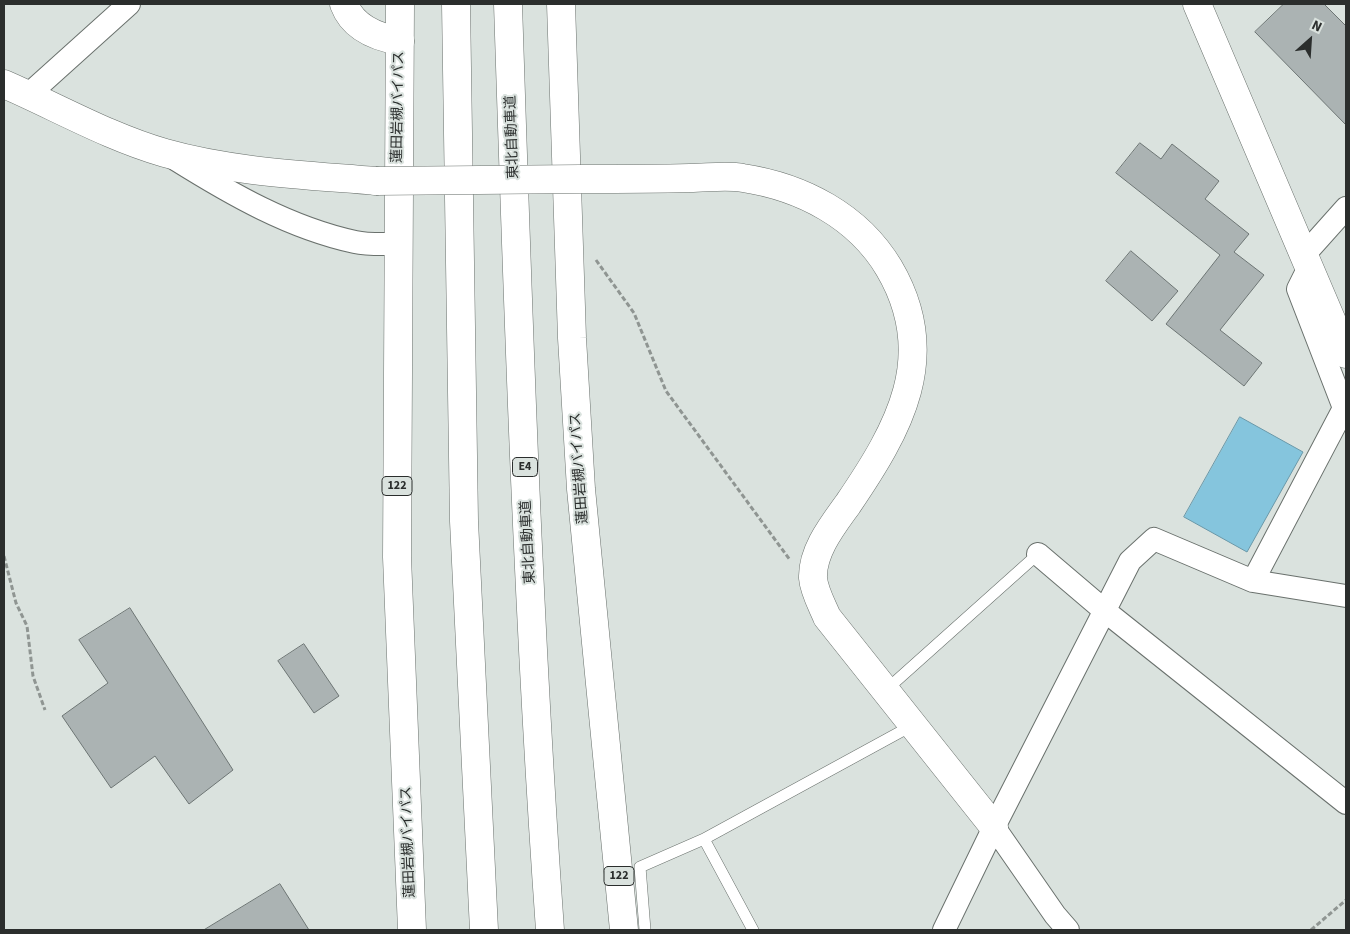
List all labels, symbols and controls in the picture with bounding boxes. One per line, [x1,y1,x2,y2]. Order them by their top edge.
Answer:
north arrow [1285,15,1335,65]
text: N [1308,15,1325,38]
street label: 蓮田岩槻バイパス [390,51,408,163]
street label: 東北自動車道 [503,95,523,179]
street label: 蓮田岩槻バイパス [568,412,592,524]
road number: E4 [512,458,538,477]
road number: 122 [382,476,412,496]
street label: 東北自動車道 [518,500,540,584]
street label: 蓮田岩槻バイパス [399,786,419,898]
road number: 122 [604,866,634,886]

